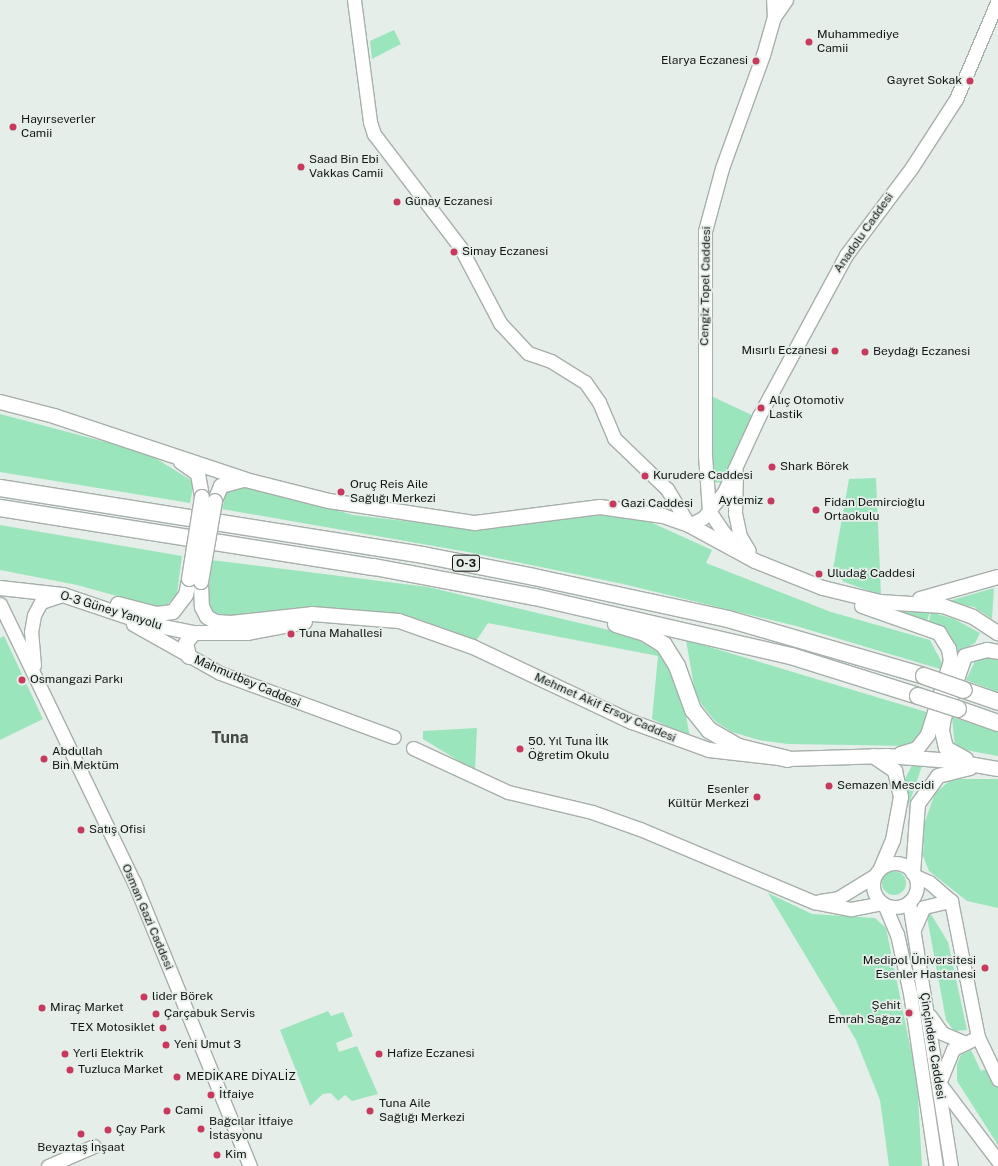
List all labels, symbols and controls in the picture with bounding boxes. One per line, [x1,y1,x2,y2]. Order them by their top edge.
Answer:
place label: Muhammediye Camii [817,28,899,56]
marker: Muhammediye Camii [804,37,814,47]
place label: Elarya Eczanesi [661,54,748,68]
marker: Elarya Eczanesi [751,56,761,66]
place label: Gayret Sokak [887,74,962,88]
marker: Gayret Sokak [965,76,975,86]
place label: Hayırseverler Camii [21,113,96,141]
marker: Hayırseverler Camii [8,122,18,132]
place label: Saad Bin Ebi Vakkas Camii [309,153,383,181]
marker: Saad Bin Ebi Vakkas Camii [296,162,306,172]
street label: Anadolu Caddesi [831,190,897,276]
place label: Günay Eczanesi [405,195,492,209]
marker: Günay Eczanesi [392,197,402,207]
street label: Cengiz Topel Caddesi [698,226,714,346]
place label: Simay Eczanesi [462,245,548,259]
marker: Simay Eczanesi [449,247,459,257]
place label: Mısırlı Eczanesi [741,344,827,358]
place label: Beydağı Eczanesi [873,345,970,359]
marker: Mısırlı Eczanesi [830,346,840,356]
marker: Beydağı Eczanesi [860,347,870,357]
place label: Alıç Otomotiv Lastik [769,394,844,422]
marker: Alıç Otomotiv Lastik [756,403,766,413]
place label: Shark Börek [780,460,849,474]
marker: Shark Börek [767,462,777,472]
place label: Kurudere Caddesi [653,469,753,483]
marker: Kurudere Caddesi [640,471,650,481]
place label: Oruç Reis Aile Sağlığı Merkezi [350,478,436,506]
marker: Oruç Reis Aile Sağlığı Merkezi [335,486,347,498]
place label: Aytemiz [718,494,763,508]
marker: Aytemiz [766,496,776,506]
place label: Fidan Demircioğlu Ortaokulu [824,496,925,524]
place label: Gazi Caddesi [621,497,693,511]
marker: Gazi Caddesi [608,499,618,509]
marker: Fidan Demircioğlu Ortaokulu [811,505,821,515]
road number: O-3 [451,554,481,572]
place label: Uludağ Caddesi [827,567,915,581]
marker: Uludağ Caddesi [814,569,824,579]
street label: O-3 Güney Yanyolu [58,589,164,633]
place label: Tuna Mahallesi [299,627,382,641]
marker: Tuna Mahallesi [286,629,296,639]
street label: Mahmutbey Caddesi [192,653,302,711]
street label: Mehmet Akif Ersoy Caddesi [532,670,678,746]
place label: Osmangazi Parkı [30,673,123,687]
marker: Osmangazi Parkı [17,675,27,685]
district label: Tuna [212,728,248,748]
place label: 50. Yıl Tuna İlk Öğretim Okulu [528,735,609,763]
marker: 50. Yıl Tuna İlk Öğretim Okulu [515,744,525,754]
place label: Abdullah Bin Mektüm [52,745,119,773]
marker: Abdullah Bin Mektüm [39,754,49,764]
place label: Semazen Mescidi [837,779,934,793]
marker: Semazen Mescidi [824,781,834,791]
place label: Esenler Kültür Merkezi [668,783,749,811]
marker: Esenler Kültür Merkezi [752,792,762,802]
place label: Satış Ofisi [89,823,145,837]
marker: Satış Ofisi [76,825,86,835]
street label: Osman Gazi Caddesi [118,862,176,972]
place label: Medipol Üniversitesi Esenler Hastanesi [863,954,976,982]
marker: Medipol Üniversitesi Esenler Hastanesi [979,962,991,974]
place label: lider Börek [152,990,213,1004]
marker: lider Börek [139,992,149,1002]
street label: Çinçindere Caddesi [916,992,948,1100]
place label: Şehit Emrah Sağaz [828,999,901,1027]
place label: Miraç Market [50,1001,124,1015]
marker: Miraç Market [37,1003,47,1013]
place label: Çarçabuk Servis [164,1007,255,1021]
marker: Şehit Emrah Sağaz [904,1008,914,1018]
marker: Çarçabuk Servis [151,1009,161,1019]
place label: TEX Motosiklet [70,1021,155,1035]
marker: TEX Motosiklet [158,1023,168,1033]
place label: Yeni Umut 3 [174,1038,241,1052]
marker: Yeni Umut 3 [161,1040,171,1050]
place label: Yerli Elektrik [73,1047,144,1061]
place label: Hafize Eczanesi [387,1047,475,1061]
marker: Yerli Elektrik [60,1049,70,1059]
marker: Hafize Eczanesi [374,1049,384,1059]
place label: Tuzluca Market [78,1063,163,1077]
marker: Tuzluca Market [65,1065,75,1075]
place label: MEDİKARE DİYALİZ [186,1070,296,1084]
marker: MEDİKARE DİYALİZ [171,1071,183,1083]
place label: İtfaiye [219,1088,254,1102]
marker: İtfaiye [206,1090,216,1100]
place label: Tuna Aile Sağlığı Merkezi [379,1097,465,1125]
place label: Cami [175,1104,203,1118]
marker: Tuna Aile Sağlığı Merkezi [364,1105,376,1117]
marker: Cami [162,1106,172,1116]
place label: Bağcılar İtfaiye İstasyonu [209,1115,293,1143]
place label: Çay Park [116,1123,166,1137]
marker: Bağcılar İtfaiye İstasyonu [196,1124,206,1134]
marker: Çay Park [103,1125,113,1135]
marker: Beyaztaş İnşaat [76,1129,86,1139]
place label: Beyaztaş İnşaat [37,1141,125,1155]
place label: Kim [225,1148,247,1162]
marker: Kim [212,1150,222,1160]

